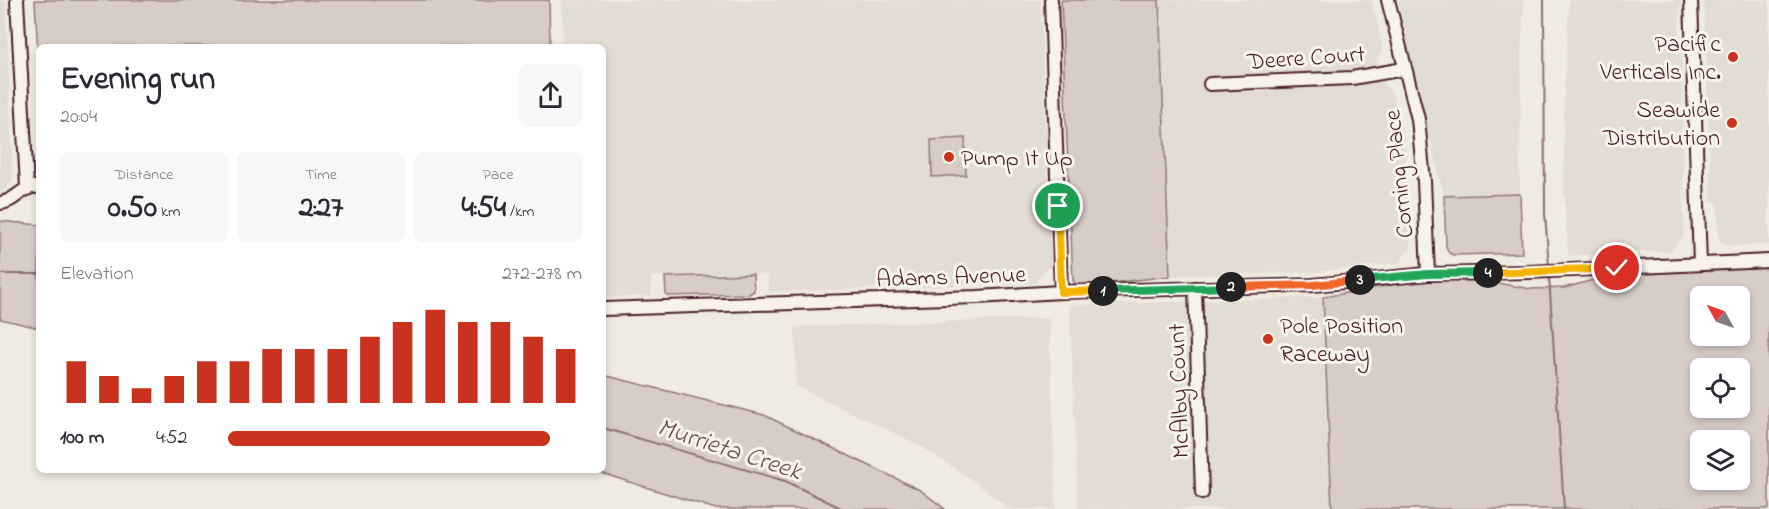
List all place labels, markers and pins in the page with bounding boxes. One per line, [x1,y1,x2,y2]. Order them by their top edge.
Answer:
place label: Pacific Verticals Inc. [1599,28,1721,91]
marker: Pacific Verticals Inc. [1726,50,1740,64]
place label: Seawide Distribution [1602,94,1720,157]
marker: Seawide Distribution [1725,116,1739,130]
place label: Pump It Up [961,142,1073,177]
marker: Pump It Up [942,150,956,164]
pin [1032,180,1083,231]
pin [1591,242,1642,293]
pin: 4 [1473,258,1503,288]
pin: 3 [1345,265,1375,295]
pin: 2 [1216,272,1246,302]
pin: 1 [1088,276,1118,306]
place label: Pole Position Raceway [1280,310,1403,374]
marker: Pole Position Raceway [1261,332,1275,346]

